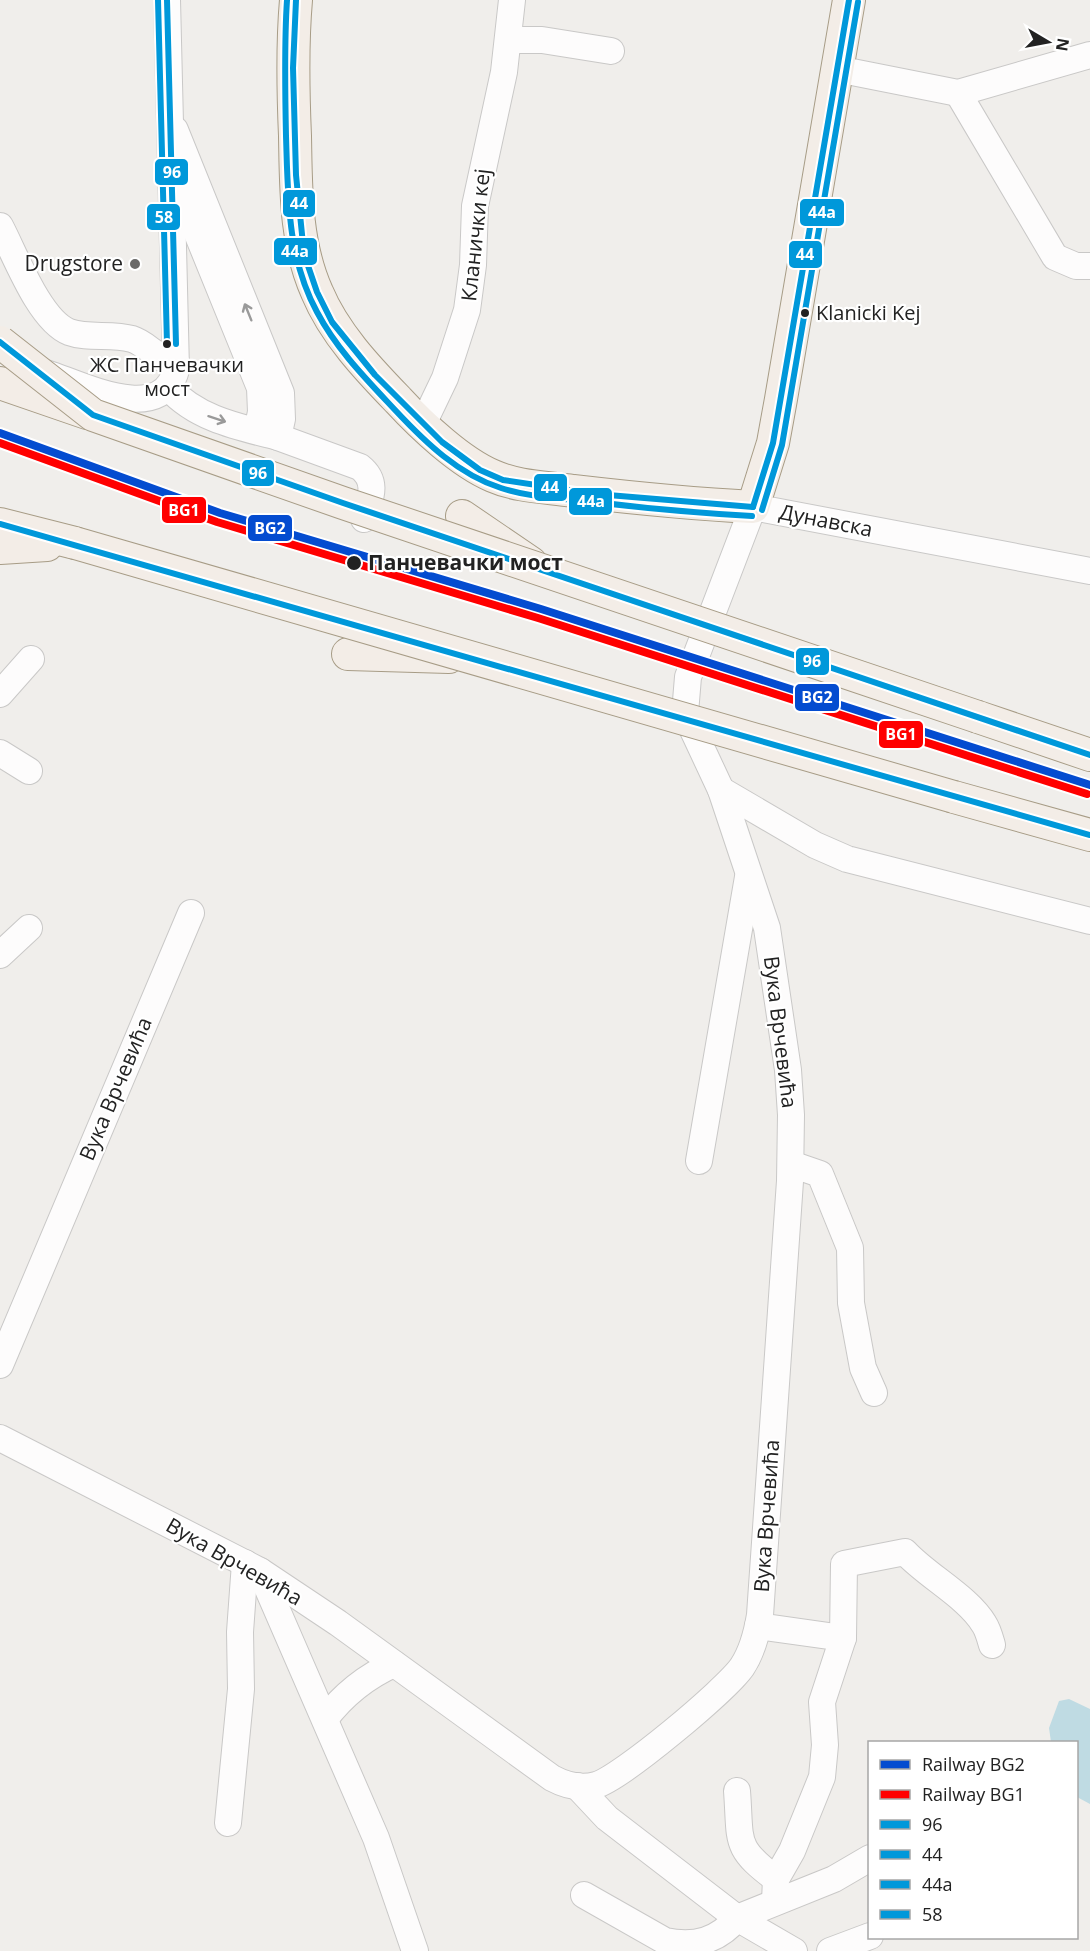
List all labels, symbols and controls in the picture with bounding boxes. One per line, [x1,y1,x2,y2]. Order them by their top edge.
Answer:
north arrow [1018,12,1078,72]
text: N [1051,36,1075,53]
line badge: 96 [154,158,189,186]
text: 96 [163,161,181,183]
street label: Кланички кеј [454,167,496,303]
line badge: 44 [282,189,316,218]
text: 44 [290,192,308,214]
line badge: 44a [799,198,845,227]
text: 44a [808,201,836,223]
line badge: 58 [146,203,181,231]
text: 58 [155,206,173,228]
line badge: 44a [273,237,318,266]
text: 44a [281,240,309,262]
line badge: 44 [788,240,823,269]
text: 44 [796,243,814,265]
place label: Drugstore [24,249,123,277]
marker: Drugstore [128,257,142,271]
place label: Klanicki Kej [816,299,921,326]
one-way arrow [242,303,253,322]
marker: Klanicki Kej [799,307,811,319]
marker: ЖС Панчевачки мост [161,338,173,350]
place label: ЖС Панчевачки мост [90,351,244,402]
one-way arrow [207,415,226,426]
line badge: 96 [241,459,275,487]
text: 96 [249,462,267,484]
line badge: 44 [533,473,568,502]
text: 44 [541,476,559,498]
line badge: 44a [568,487,613,516]
text: 44a [577,490,605,512]
line badge: BG1 [161,496,207,524]
street label: Дунавска [777,497,875,543]
text: BG1 [168,499,200,521]
line badge: BG2 [247,514,293,542]
text: BG2 [254,517,286,539]
place label: Панчевачки мост [368,548,563,576]
marker: Панчевачки мост [345,554,363,572]
line badge: 96 [795,647,830,676]
text: 96 [803,650,821,672]
line badge: BG2 [794,683,840,712]
text: BG2 [801,686,833,708]
line badge: BG1 [878,720,924,749]
text: BG1 [885,723,917,745]
street label: Вука Врчевића [758,954,804,1109]
street label: Вука Врчевића [72,1013,158,1164]
street label: Вука Врчевића [747,1439,785,1593]
street label: Вука Врчевића [161,1511,308,1612]
legend [868,1741,1078,1939]
text: Railway BG2 [922,1752,1025,1776]
text: Railway BG1 [922,1782,1025,1806]
text: 96 [922,1812,943,1836]
text: 44 [922,1842,943,1866]
text: 44a [922,1872,953,1896]
text: 58 [922,1902,943,1926]

